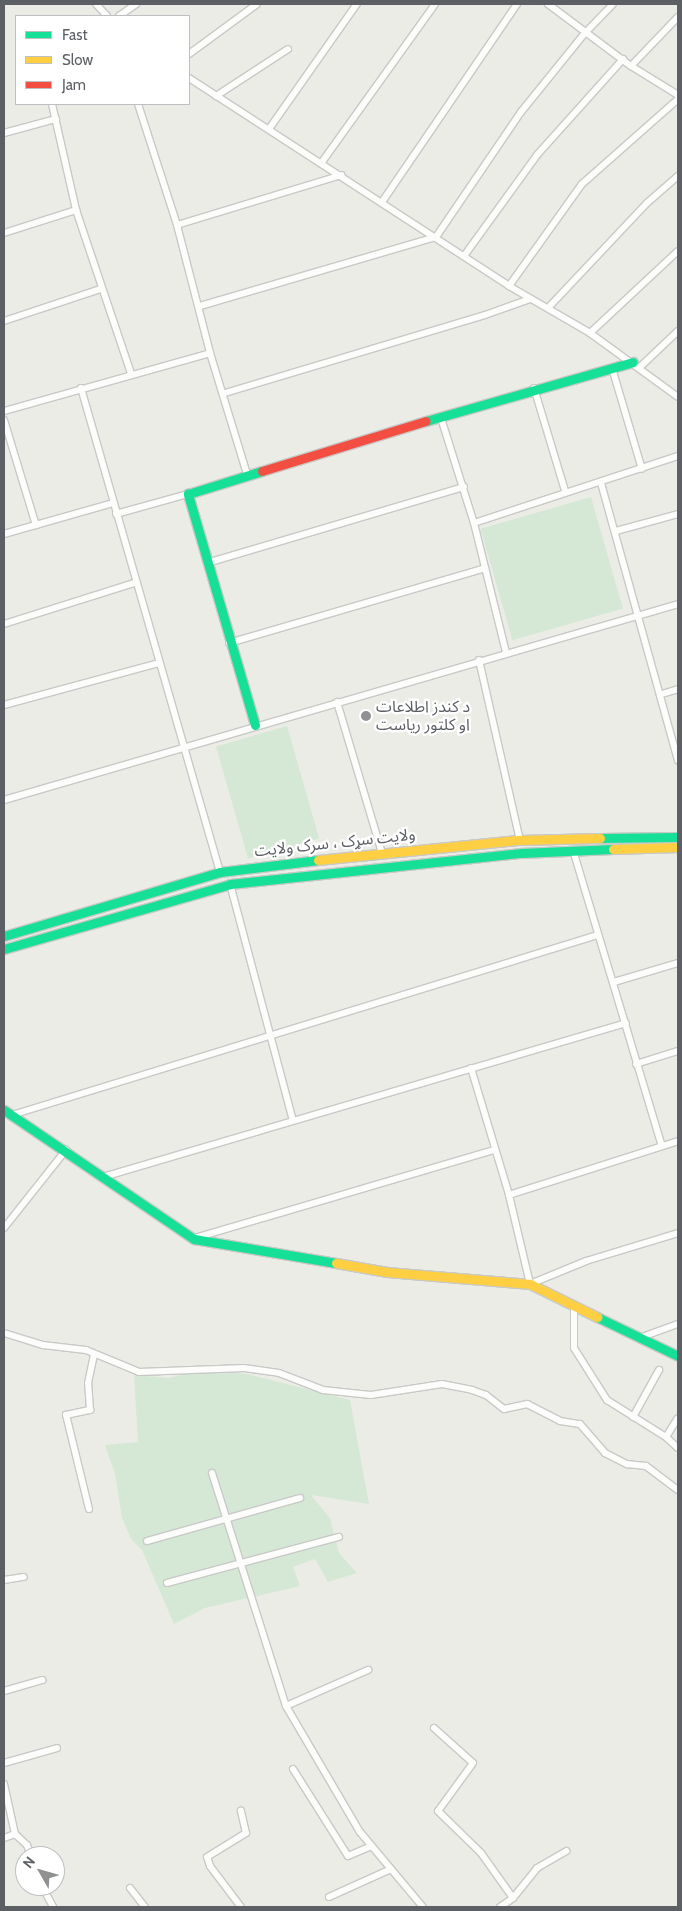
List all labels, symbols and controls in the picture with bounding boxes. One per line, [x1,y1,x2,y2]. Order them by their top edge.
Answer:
legend [15,15,190,105]
text: Fast [62,26,87,44]
text: Slow [62,51,93,69]
text: Jam [62,76,86,94]
place label: د کندز اطلاعات او کلتور ریاست [376,697,470,735]
marker: د کندز اطلاعات او کلتور ریاست [360,710,372,722]
street label: ولایت سړک ، سرک ولایت [254,825,416,861]
north arrow [15,1846,65,1896]
text: N [19,1853,39,1872]

